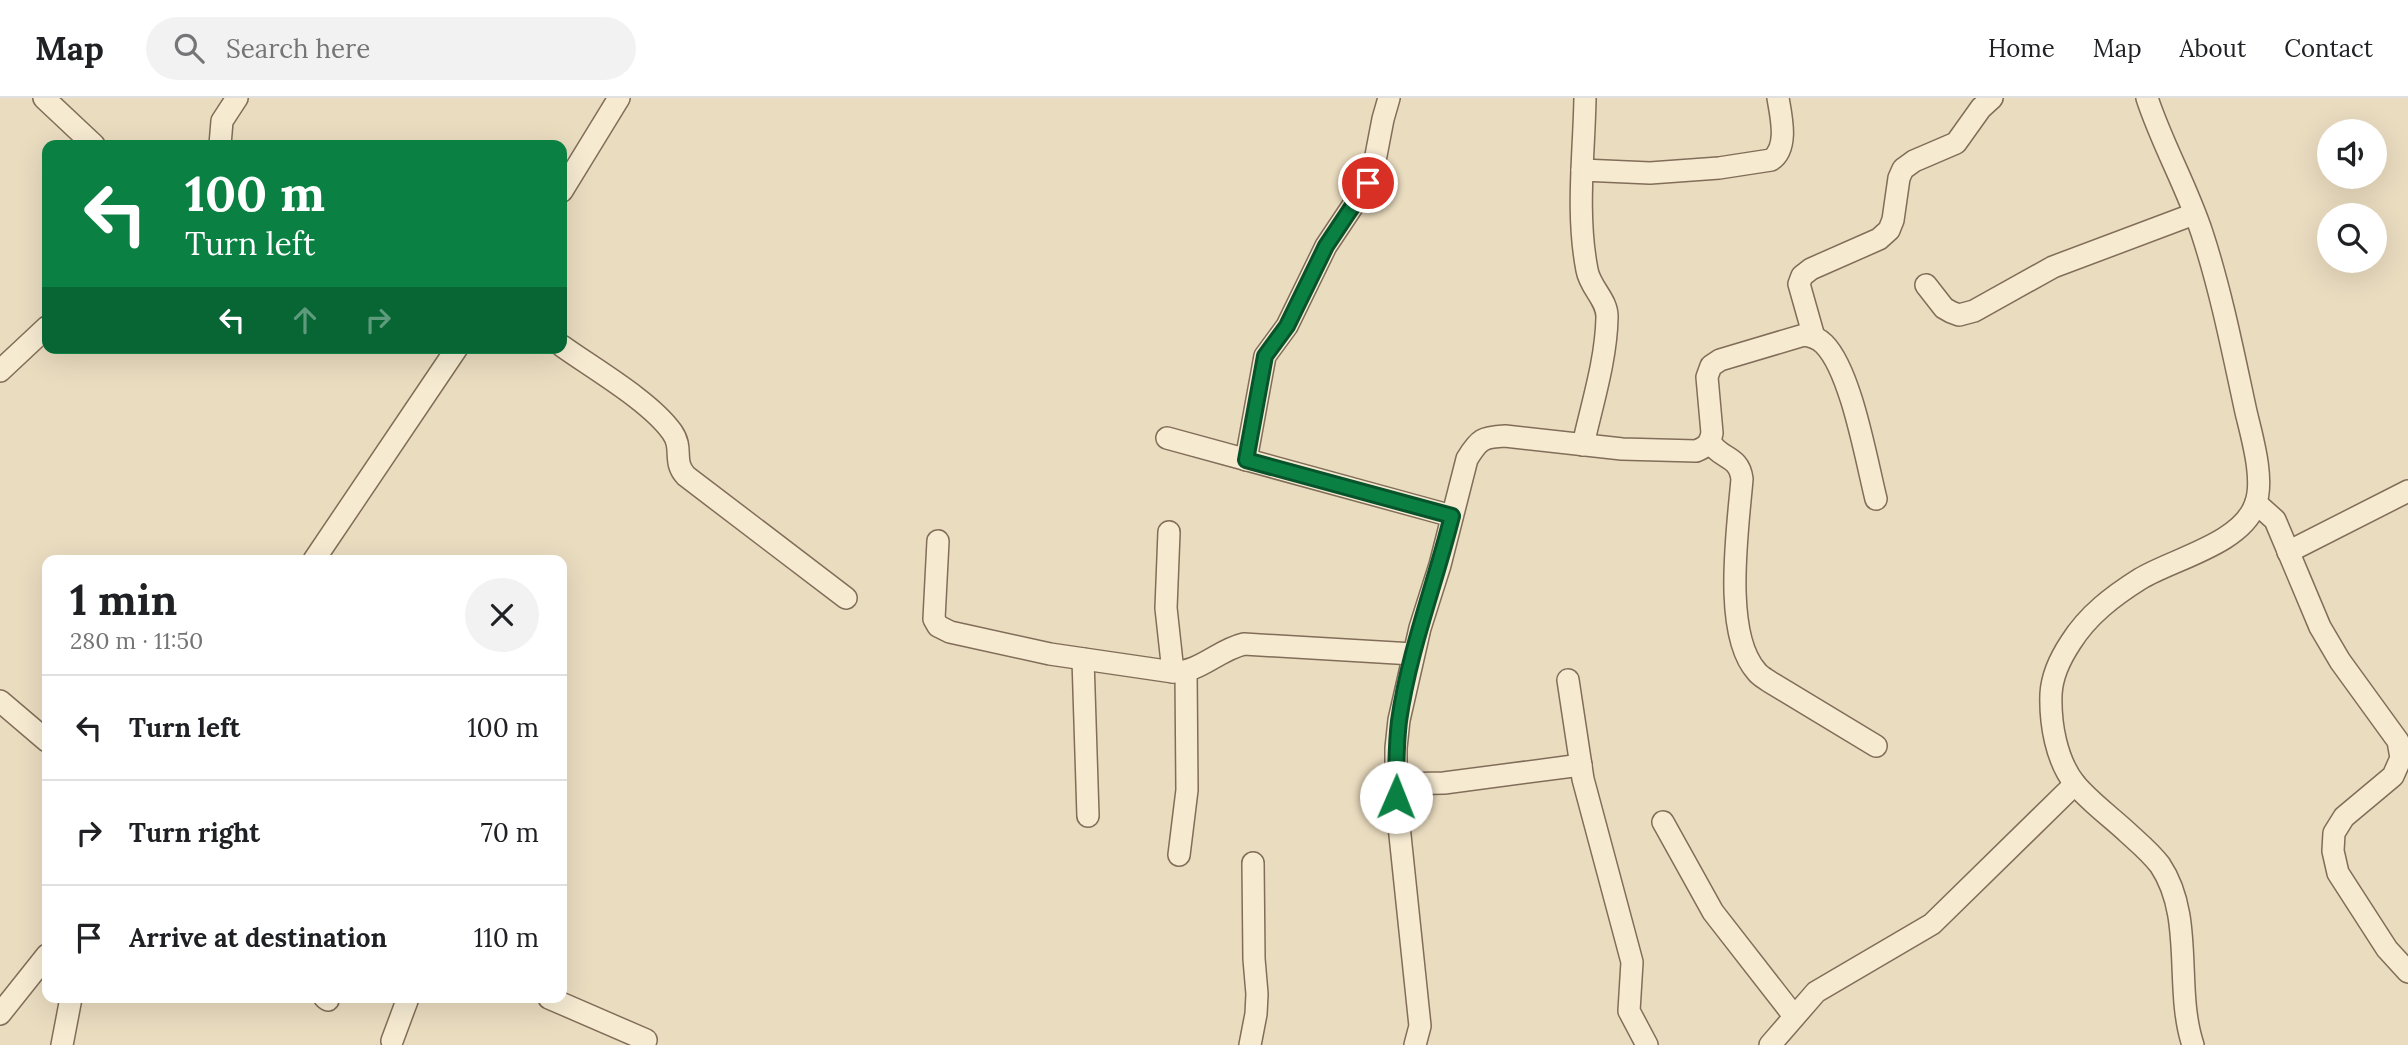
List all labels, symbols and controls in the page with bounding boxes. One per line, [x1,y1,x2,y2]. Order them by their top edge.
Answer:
search box [146,17,636,80]
text: Map [35,27,104,69]
icon: search [170,29,208,67]
text: Search here [226,32,370,65]
text: Home [1988,33,2055,64]
text: Map [2093,33,2142,64]
text: About [2180,33,2246,64]
text: Contact [2284,33,2373,64]
map controls [2317,119,2387,273]
button: sound [2317,119,2387,189]
pin [1338,153,1398,213]
text: 100 m [185,162,325,224]
icon: arrive [1349,164,1387,202]
icon: left [70,168,161,259]
button: search [2317,203,2387,273]
text: Turn left [185,223,315,264]
icon: left [213,301,251,339]
icon: ahead [286,301,324,339]
icon: right [359,301,397,339]
text: 1 min [70,573,177,627]
button: close [465,578,539,652]
text: 280 m · 11:50 [70,626,203,655]
icon: left [70,709,108,747]
text: Turn left [129,711,240,744]
text: 100 m [467,711,539,744]
position arrow [1359,760,1433,834]
icon: right [70,814,108,852]
text: Turn right [129,816,260,849]
text: 70 m [481,816,539,849]
icon: arrive [70,919,108,957]
text: Arrive at destination [129,921,387,954]
text: 110 m [474,921,539,954]

